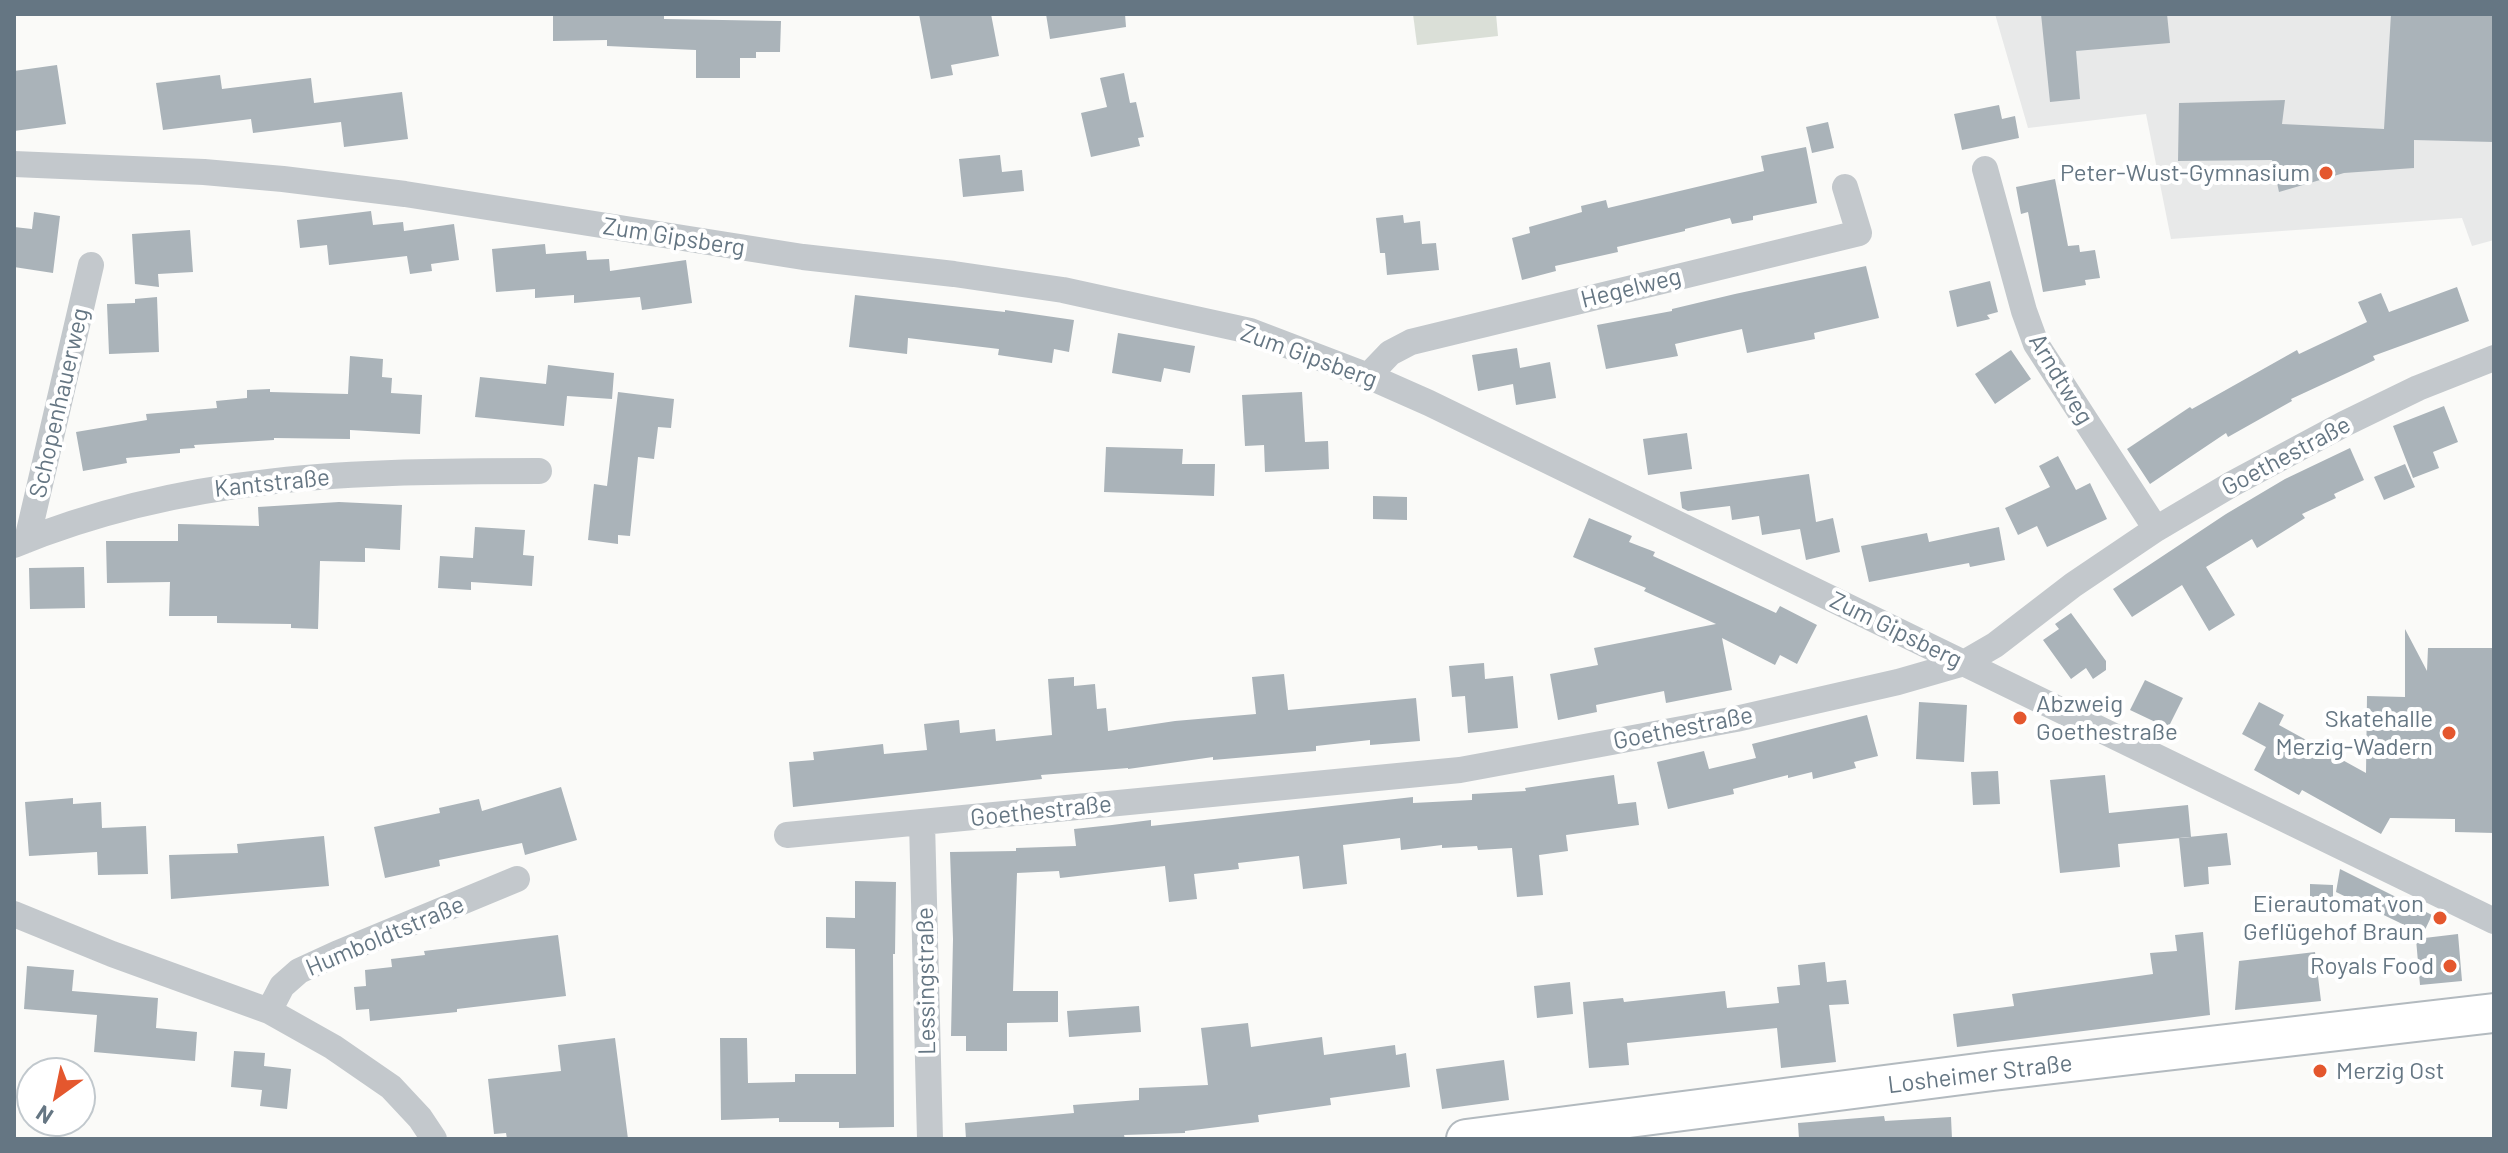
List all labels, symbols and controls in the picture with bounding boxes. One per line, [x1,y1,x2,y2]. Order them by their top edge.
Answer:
place label: Peter-Wust-Gymnasium [2060,159,2310,187]
marker: Peter-Wust-Gymnasium [2317,164,2335,182]
street label: Zum Gipsberg [601,212,747,262]
street label: Hegelweg [1578,262,1684,314]
street label: Schopenhauerweg [23,305,95,501]
street label: Zum Gipsberg [1237,318,1381,394]
street label: Arndtweg [2023,329,2099,429]
street label: Goethestraße [2217,410,2355,502]
street label: Kantstraße [213,463,331,503]
street label: Zum Gipsberg [1825,586,1967,674]
place label: Abzweig Goethestraße [2036,690,2178,746]
street label: Goethestraße [1611,700,1755,756]
place label: Skatehalle Merzig-Wadern [2275,705,2433,761]
marker: Abzweig Goethestraße [2011,709,2029,727]
marker: Skatehalle Merzig-Wadern [2440,724,2458,742]
street label: Goethestraße [969,789,1113,833]
street label: Humboldtstraße [302,890,468,982]
place label: Eierautomat von Geflügehof Braun [2243,890,2424,946]
street label: Lessingstraße [910,907,942,1055]
marker: Eierautomat von Geflügehof Braun [2431,909,2449,927]
place label: Royals Food [2310,952,2434,980]
marker: Royals Food [2441,957,2459,975]
street label: Losheimer Straße [1886,1048,2074,1100]
north arrow [16,1057,96,1137]
place label: Merzig Ost [2336,1057,2444,1085]
marker: Merzig Ost [2311,1062,2329,1080]
text: N [31,1101,57,1130]

